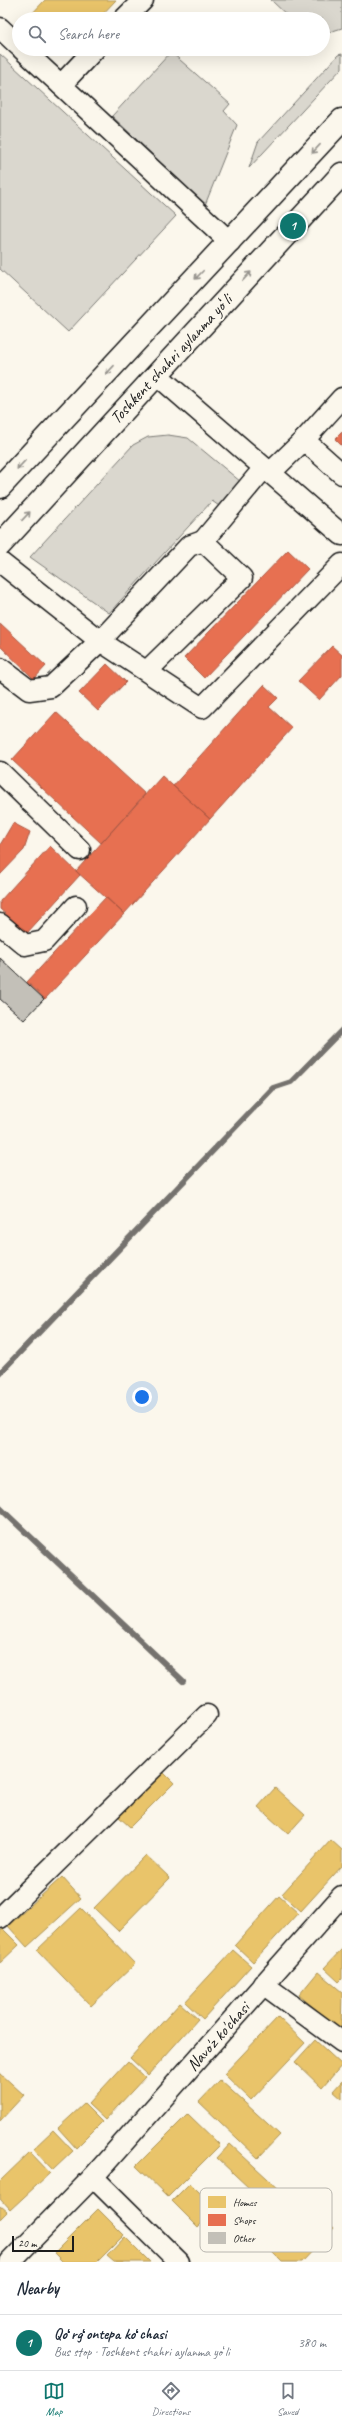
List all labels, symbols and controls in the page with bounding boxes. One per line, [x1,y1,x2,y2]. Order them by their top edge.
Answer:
search box [12,12,330,56]
icon: search [26,23,48,45]
text: Search here [58,25,119,44]
one-way arrow [311,144,320,154]
pin: 1 [280,211,306,241]
one-way arrow [194,270,204,280]
one-way arrow [243,271,252,282]
street label: Toshkent shahri aylanma yoʻli [106,289,238,428]
one-way arrow [105,365,115,375]
one-way arrow [16,460,26,470]
one-way arrow [22,511,31,521]
your location [132,1387,152,1407]
street label: Navo'z ko'chasi [182,1996,255,2075]
legend [200,2188,332,2252]
text: Homes [233,2195,258,2209]
text: Shops [233,2213,257,2227]
text: Other [233,2231,256,2245]
scale bar [12,2234,74,2253]
text: 20 m [18,2236,37,2250]
text: Nearby [16,2278,59,2299]
text: Qoʻrgʻontepa koʻchasi [54,2325,167,2344]
text: 1 [26,2335,32,2351]
text: 380 m [298,2335,326,2351]
text: Bus stop · Toshkent shahri aylanma yoʻli [54,2344,230,2360]
tab: Map [43,2380,65,2418]
tab: Directions [152,2380,190,2418]
tab: Saved [277,2380,299,2418]

